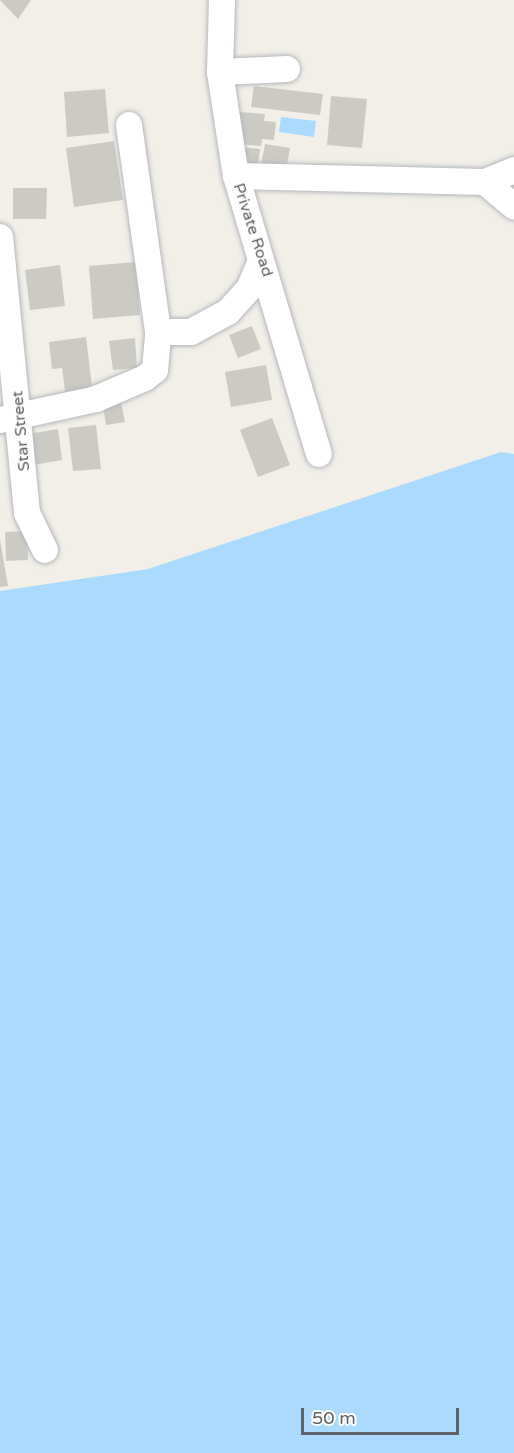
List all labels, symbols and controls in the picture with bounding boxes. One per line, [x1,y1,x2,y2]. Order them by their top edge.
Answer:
street label: Private Road [229,181,277,279]
street label: Star Street [8,390,34,472]
scale bar [304,1396,462,1434]
text: 50 m [312,1407,356,1429]

